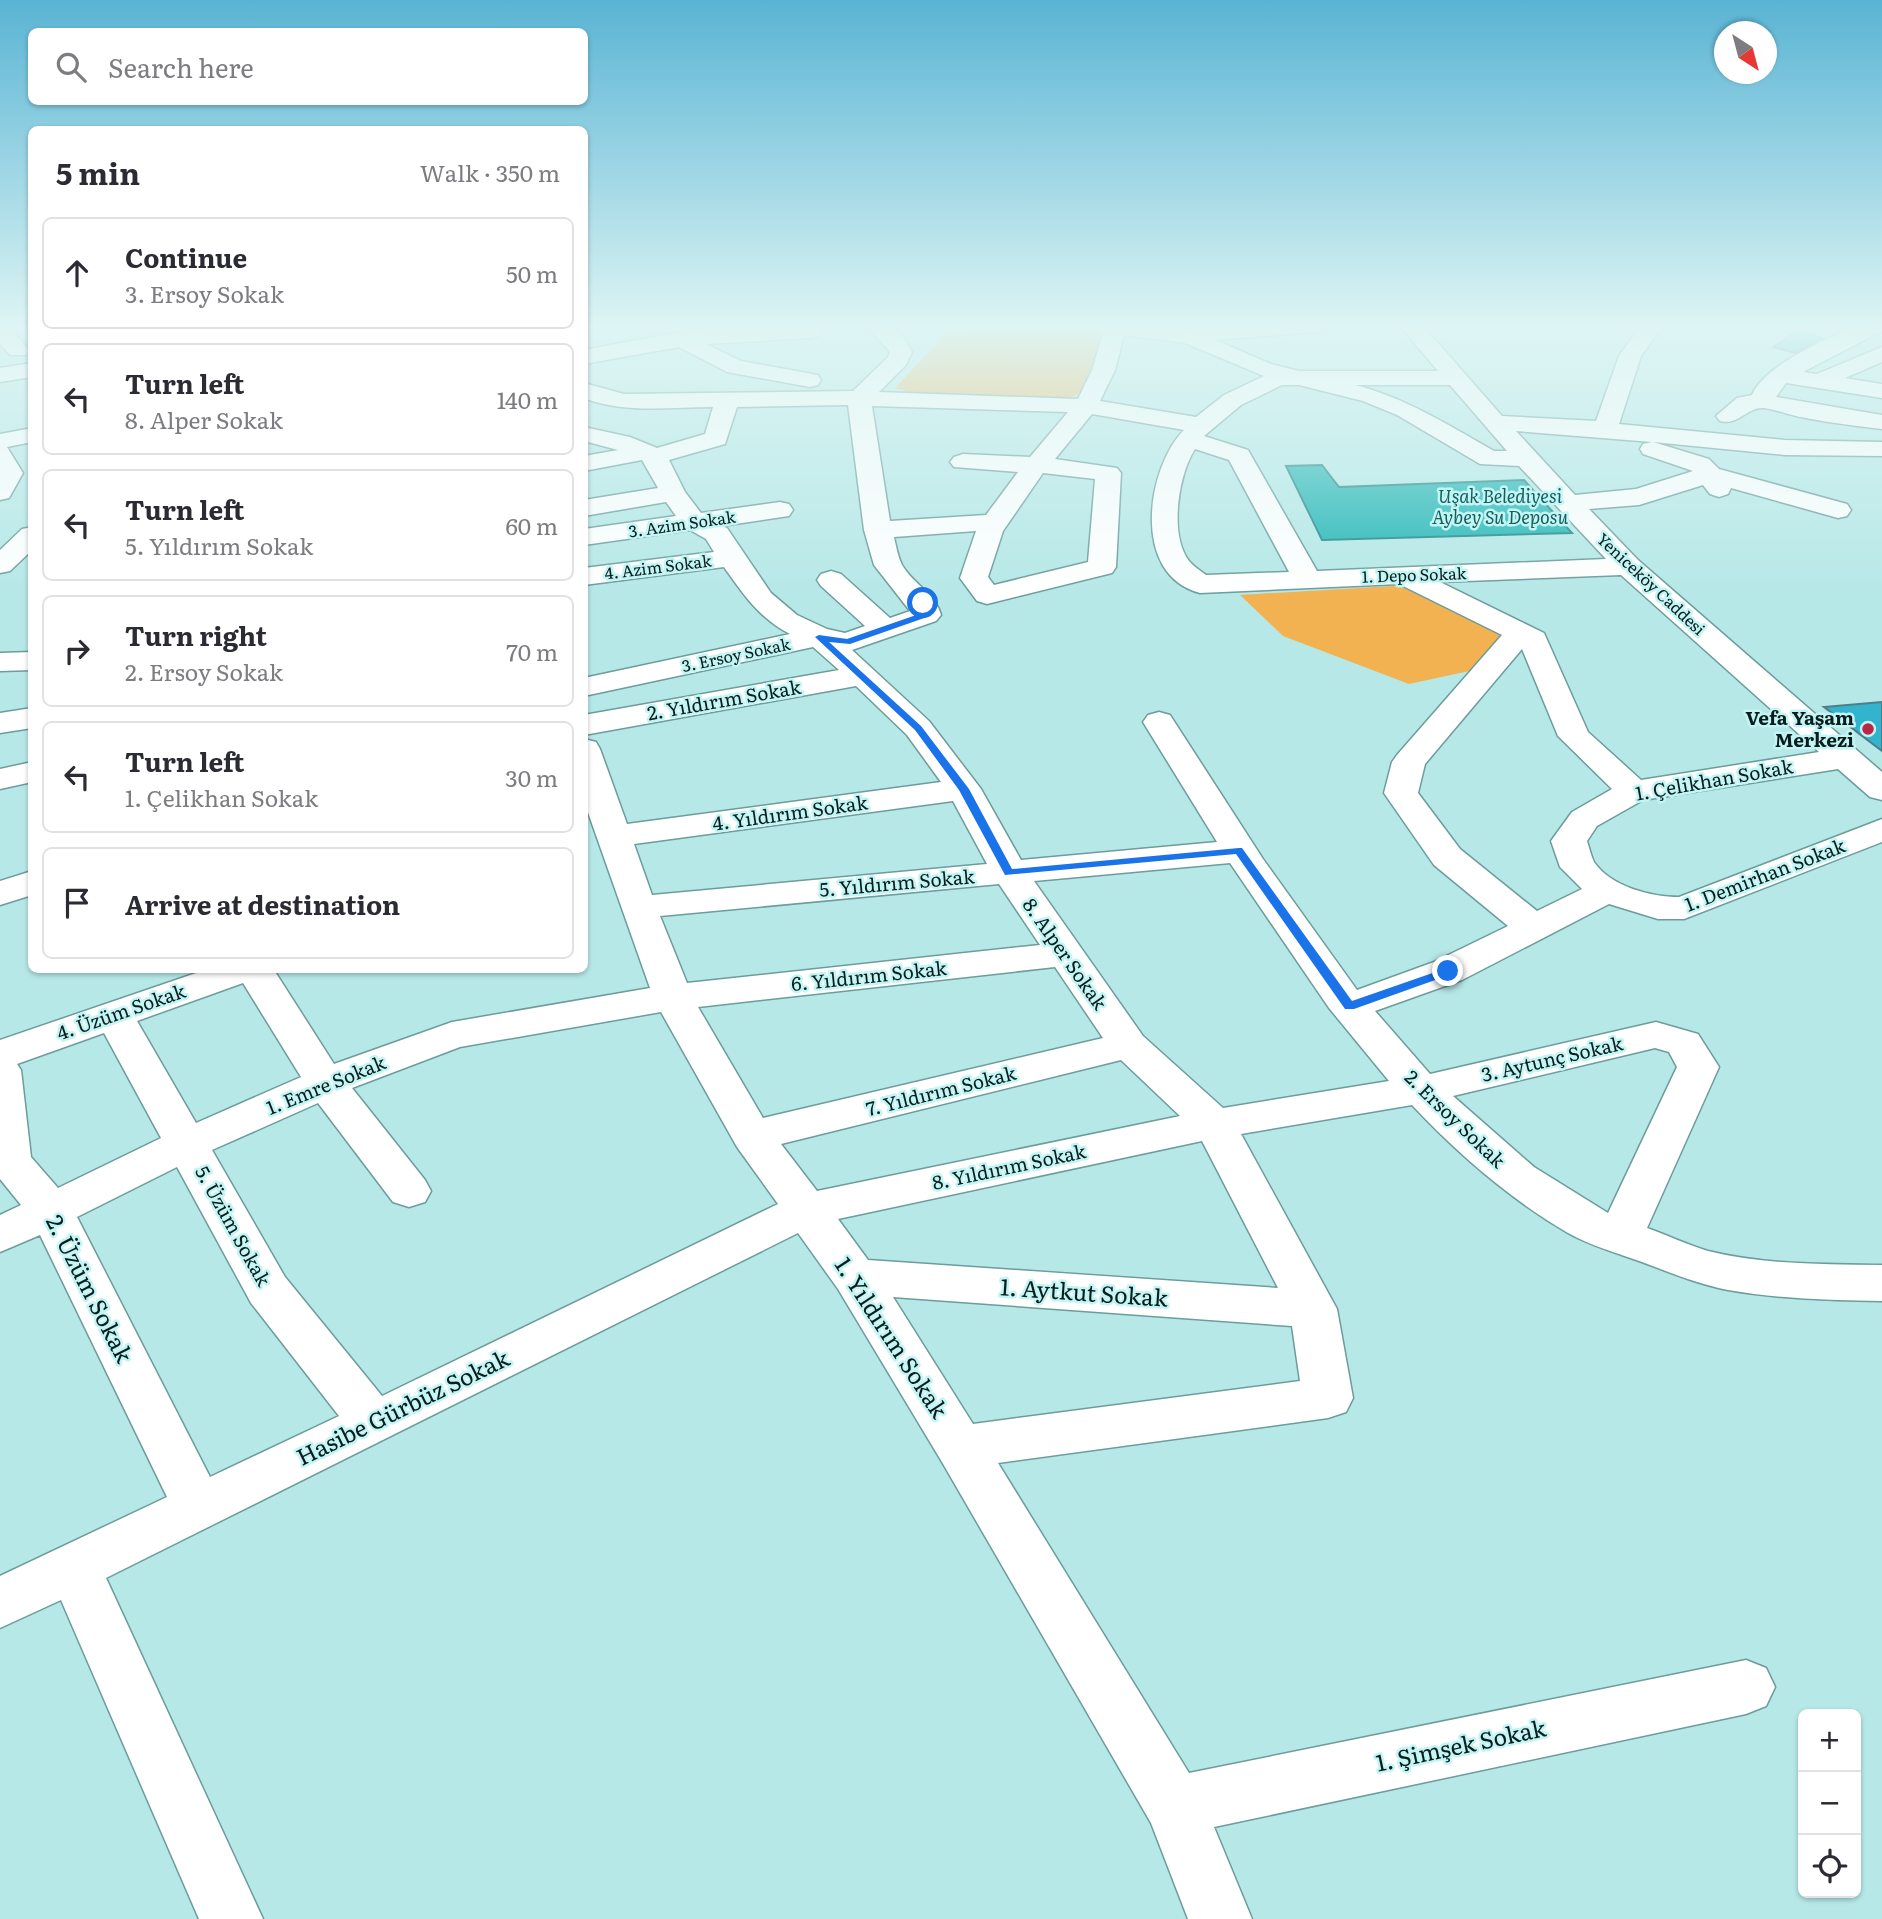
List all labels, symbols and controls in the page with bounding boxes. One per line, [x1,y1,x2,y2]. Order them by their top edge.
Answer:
north arrow [1714,21,1777,84]
search box [28,28,588,105]
text: Search here [108,47,254,86]
icon: search [52,48,90,86]
text: 5 min [56,150,140,194]
text: Walk · 350 m [420,155,560,189]
text: Continue [125,237,247,276]
icon: ahead [58,254,96,292]
text: 50 m [506,256,558,290]
text: 3. Ersoy Sokak [125,276,284,310]
text: Turn left [125,363,244,402]
icon: left [58,380,96,418]
text: 140 m [497,382,558,416]
text: 8. Alper Sokak [125,402,283,436]
water label: Uşak Belediyesi Aybey Su Deposu [1432,482,1568,530]
text: Turn left [125,489,244,528]
street label: 3. Azim Sokak [627,504,737,542]
icon: left [58,506,96,544]
text: 60 m [505,508,558,542]
street label: Yeniceköy Caddesi [1592,527,1711,640]
text: 5. Yıldırım Sokak [125,528,313,562]
street label: 4. Azim Sokak [603,548,713,584]
street label: 1. Depo Sokak [1361,560,1467,588]
route start [907,587,938,618]
text: Turn right [125,615,267,654]
street label: 3. Ersoy Sokak [679,631,793,677]
icon: right [58,632,96,670]
text: 70 m [506,634,558,668]
text: 2. Ersoy Sokak [125,654,283,688]
street label: 2. Yıldırım Sokak [645,672,803,726]
place label: Vefa Yaşam Merkezi [1746,703,1854,753]
marker: Vefa Yaşam Merkezi [1860,721,1876,737]
text: Turn left [125,741,244,780]
street label: 1. Çelikhan Sokak [1633,751,1795,807]
icon: left [58,758,96,796]
text: 30 m [505,760,558,794]
text: 1. Çelikhan Sokak [125,780,318,814]
street label: 4. Yıldırım Sokak [710,787,870,837]
street label: 1. Demirhan Sokak [1680,830,1849,918]
street label: 5. Yıldırım Sokak [818,861,976,903]
icon: arrive [58,884,96,922]
text: Arrive at destination [125,884,400,923]
street label: 8. Alper Sokak [1017,892,1115,1015]
street label: 6. Yıldırım Sokak [790,953,948,997]
route end [1432,955,1463,986]
street label: 4. Üzüm Sokak [53,976,189,1046]
street label: 3. Aytunç Sokak [1478,1028,1626,1088]
street label: 1. Emre Sokak [262,1047,390,1121]
street label: 7. Yıldırım Sokak [863,1058,1019,1122]
street label: 2. Ersoy Sokak [1399,1063,1513,1174]
street label: 8. Yıldırım Sokak [929,1136,1089,1196]
street label: 5. Üzüm Sokak [189,1160,279,1291]
street label: 2. Üzüm Sokak [39,1208,143,1369]
street label: 1. Yıldırım Sokak [828,1250,958,1425]
street label: 1. Aytkut Sokak [999,1268,1170,1314]
street label: Hasibe Gürbüz Sokak [290,1339,515,1473]
street label: 1. Şimşek Sokak [1372,1709,1550,1779]
map controls [1798,1709,1861,1898]
button: + [1798,1709,1861,1772]
button: − [1798,1772,1861,1835]
button: locate [1798,1835,1861,1898]

